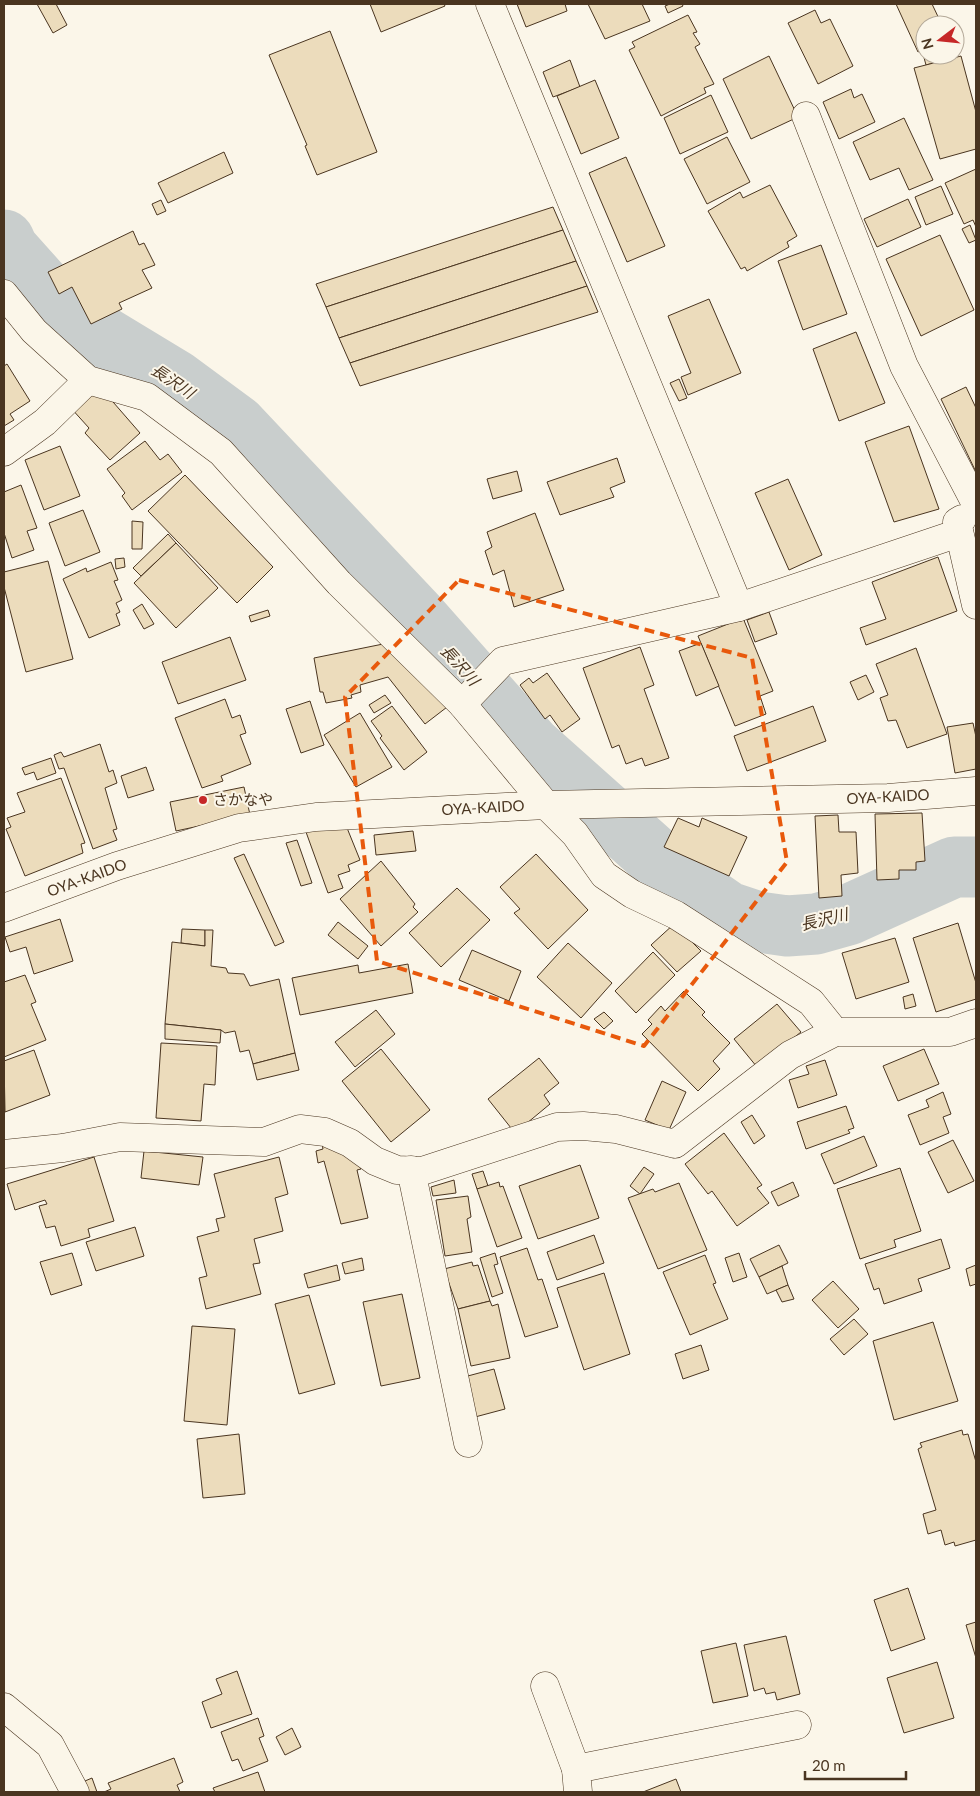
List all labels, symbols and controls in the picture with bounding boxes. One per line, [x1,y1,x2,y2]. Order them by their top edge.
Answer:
north arrow [915,15,965,65]
text: N [917,36,937,51]
water label: 長沢川 [148,359,200,403]
water label: 長沢川 [437,640,485,690]
street label: OYA-KAIDO [846,785,930,807]
place label: さかなや [213,790,273,808]
marker: さかなや [197,794,209,806]
street label: OYA-KAIDO [441,796,525,818]
street label: OYA-KAIDO [44,854,129,900]
water label: 長沢川 [798,903,851,933]
scale bar [805,1748,906,1780]
text: 20 m [812,1756,846,1774]

